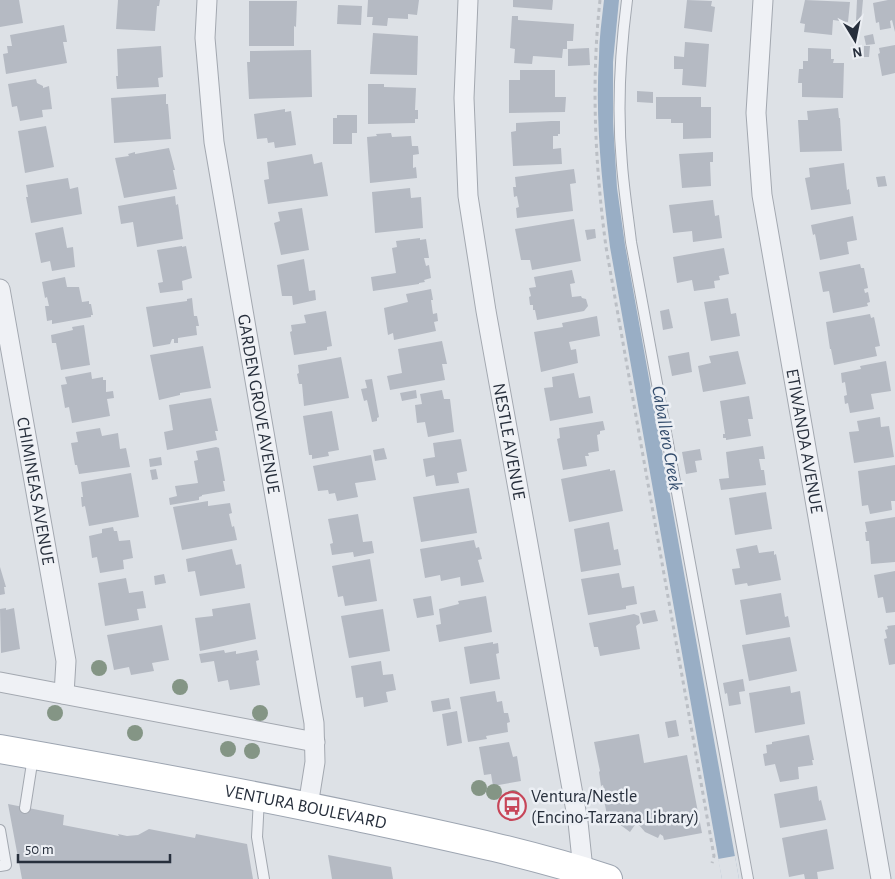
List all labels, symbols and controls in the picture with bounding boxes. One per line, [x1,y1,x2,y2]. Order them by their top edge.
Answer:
north arrow [830,15,880,65]
text: N [851,44,863,60]
street label: GARDEN GROVE AVENUE [234,313,282,495]
street label: ETIWANDA AVENUE [782,367,825,515]
street label: NESTLE AVENUE [489,382,528,502]
water label: Caballero Creek [648,384,685,492]
street label: CHIMINEAS AVENUE [13,416,57,567]
street label: VENTURA BOULEVARD [223,782,388,833]
place label: Ventura/Nestle (Encino-Tarzana Library) [531,788,699,827]
bus stop icon: Ventura/Nestle (Encino-Tarzana Library) [497,791,527,821]
scale bar [18,832,170,864]
text: 50 m [25,842,54,857]

